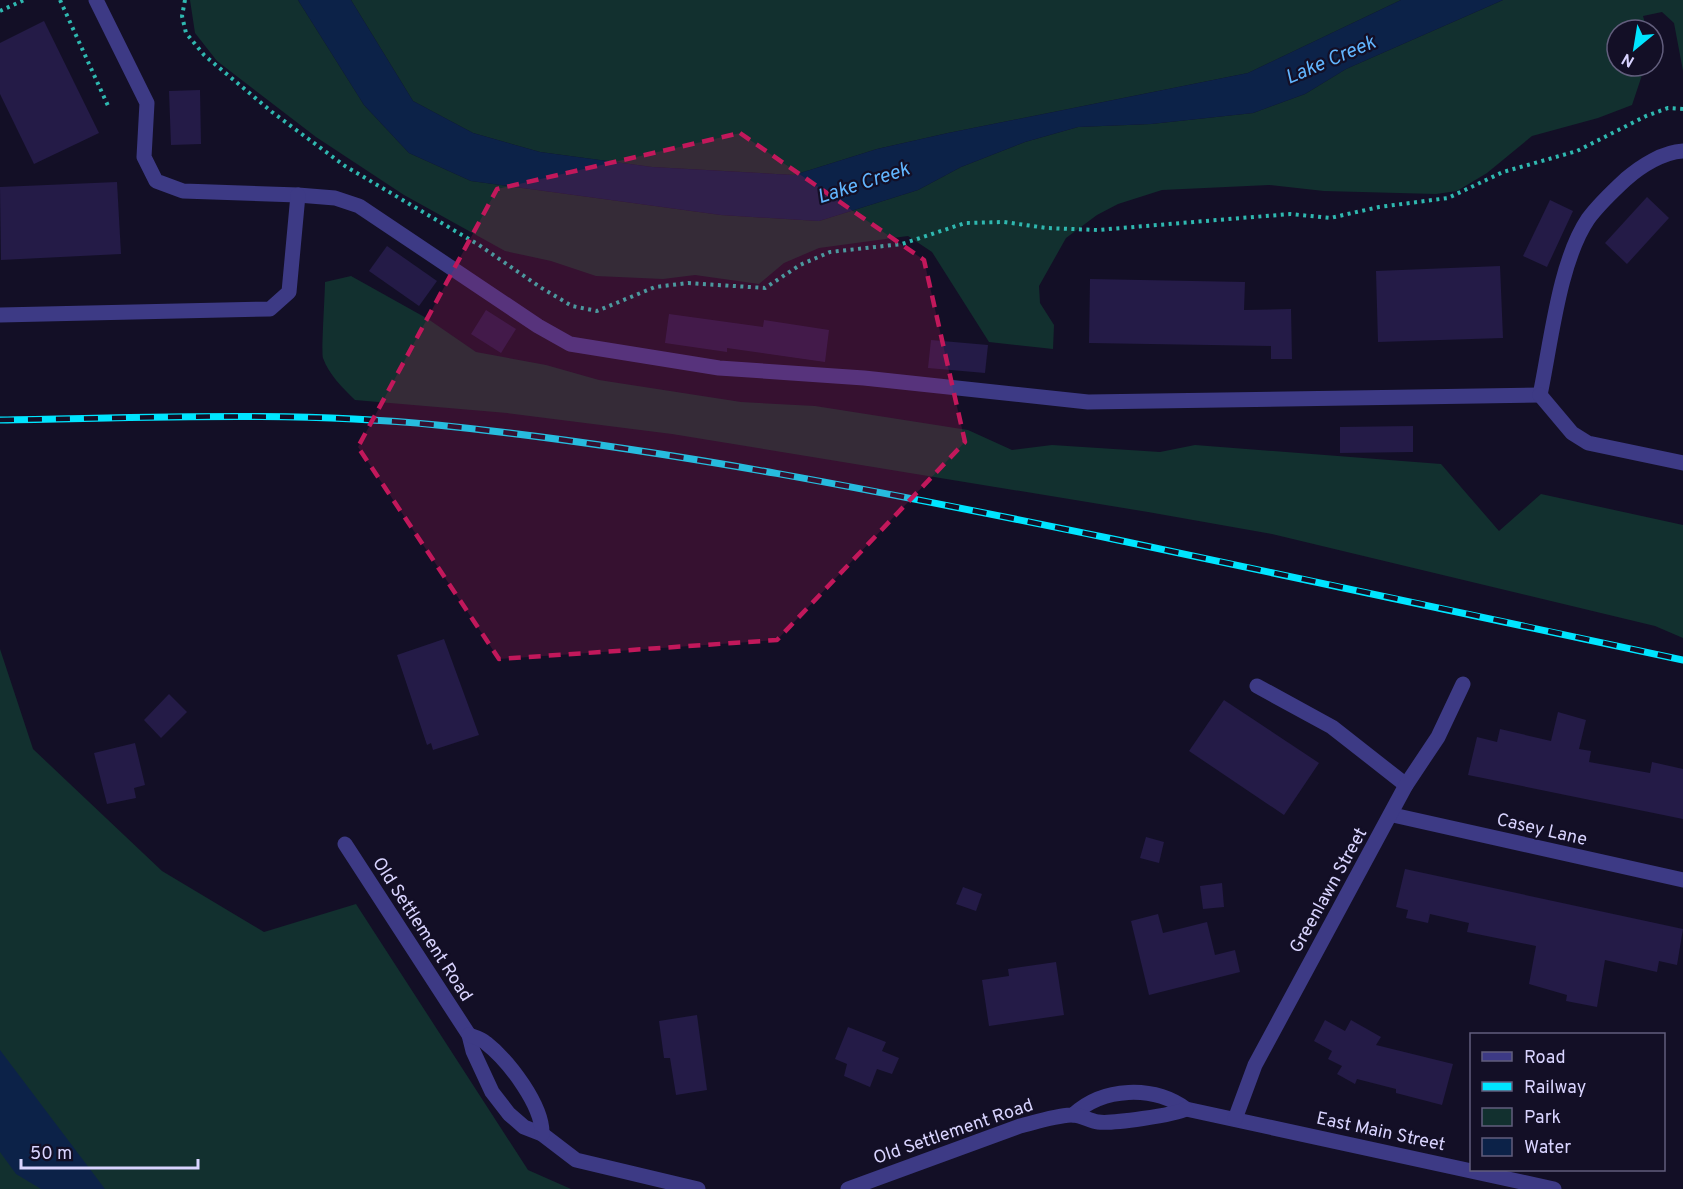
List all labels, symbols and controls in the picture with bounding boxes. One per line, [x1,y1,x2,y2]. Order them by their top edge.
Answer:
north arrow [1605,18,1665,78]
water label: Lake Creek [1282,30,1381,92]
text: N [1619,48,1638,71]
water label: Lake Creek [814,156,914,211]
street label: Casey Lane [1494,809,1589,852]
street label: Greenlawn Street [1285,824,1373,957]
street label: Old Settlement Road [366,853,477,1006]
legend [1470,1033,1665,1171]
text: Road [1524,1047,1566,1070]
text: Railway [1524,1077,1586,1100]
street label: Old Settlement Road [870,1094,1037,1171]
text: Park [1524,1107,1561,1130]
street label: East Main Street [1314,1108,1447,1157]
scale bar [21,1132,198,1170]
text: Water [1524,1137,1571,1160]
text: 50 m [30,1143,72,1166]

